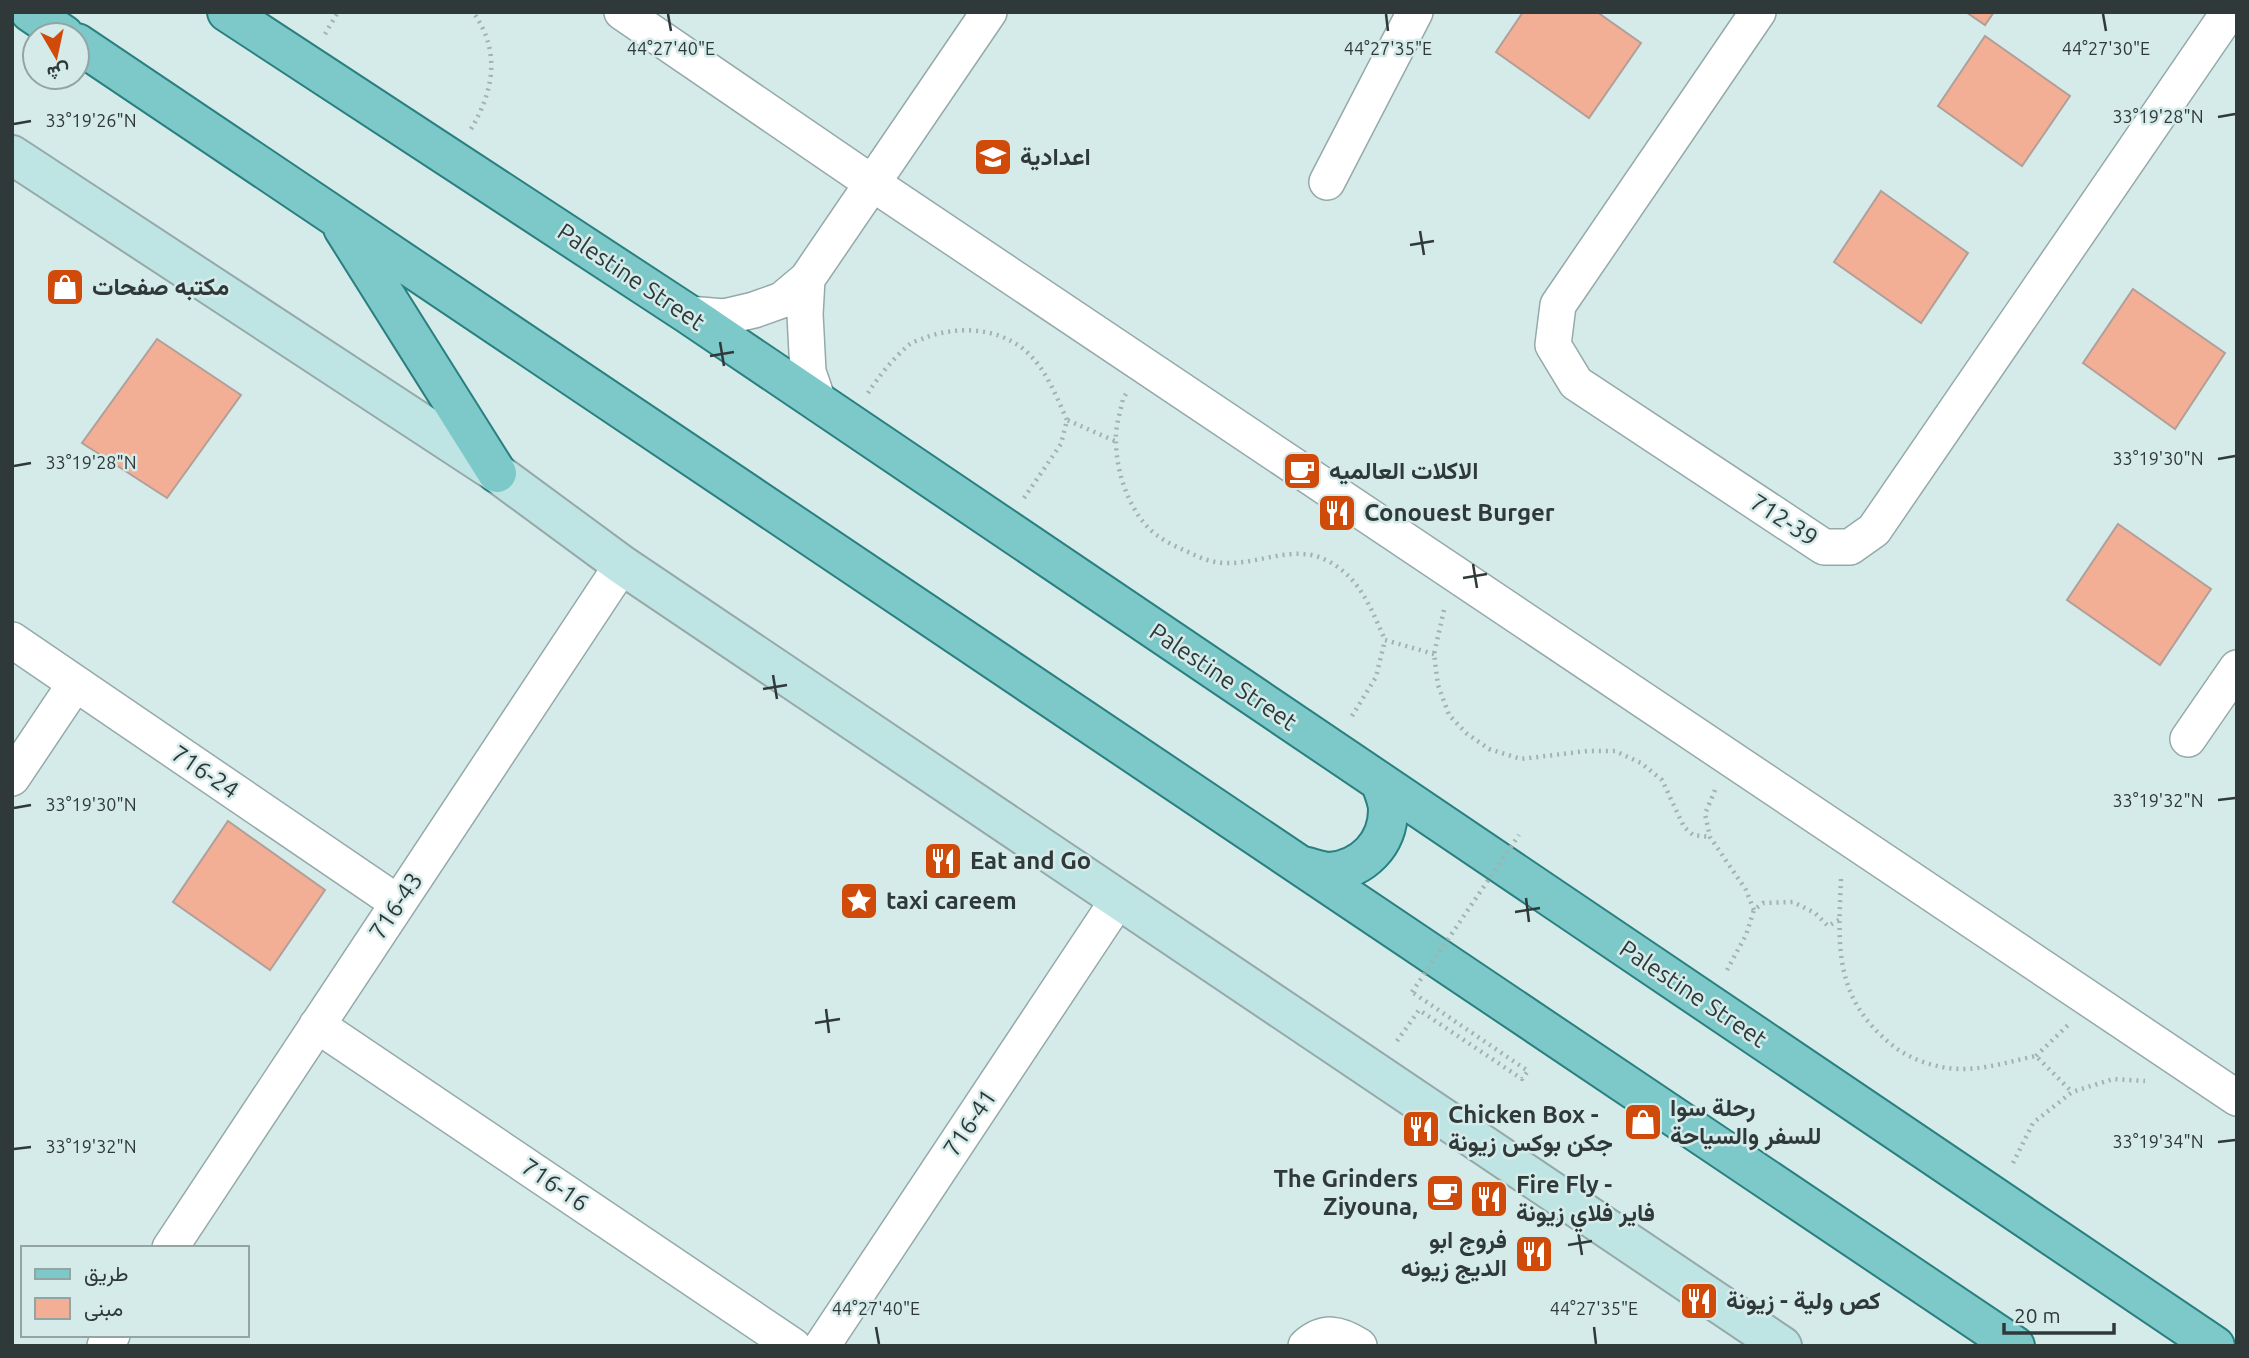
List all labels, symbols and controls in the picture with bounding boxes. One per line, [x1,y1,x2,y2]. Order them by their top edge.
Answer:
north arrow [21,21,91,91]
text: 44°27'40"E [627,38,715,58]
text: 44°27'35"E [1344,38,1432,58]
text: 44°27'30"E [2062,38,2150,58]
text: ش [45,59,72,85]
text: 33°19'28"N [2112,106,2204,126]
text: 33°19'26"N [45,110,137,130]
school or university icon: اعدادية [972,136,1014,178]
place label: اعدادية [1020,143,1091,171]
street label: Palestine Street [553,218,710,336]
shop icon: مكتبه صفحات [44,266,86,308]
place label: مكتبه صفحات [92,273,229,301]
text: 33°19'30"N [2112,448,2204,468]
cafe icon: الاكلات العالميه [1281,450,1323,492]
text: 33°19'28"N [45,452,137,472]
place label: الاكلات العالميه [1329,457,1478,485]
street label: 712-39 [1746,488,1823,551]
restaurant icon: Conouest Burger [1316,492,1358,534]
place label: Conouest Burger [1364,499,1555,526]
street label: Palestine Street [1145,618,1302,736]
street label: 716-24 [167,740,244,804]
text: 33°19'32"N [2112,790,2204,810]
text: 33°19'30"N [45,794,137,814]
restaurant icon: Eat and Go [922,840,964,882]
place label: Eat and Go [970,847,1091,874]
street label: 716-43 [364,867,428,944]
place icon: taxi careem [838,880,880,922]
place label: taxi careem [886,887,1017,914]
street label: Palestine Street [1615,935,1772,1053]
street label: 716-41 [938,1084,1002,1161]
place label: رحلة سوا للسفر والسياحة [1670,1094,1822,1151]
place label: Chicken Box - جكن بوكس زيونة [1448,1101,1613,1158]
shop icon: رحلة سوا للسفر والسياحة [1622,1101,1664,1143]
restaurant icon: Chicken Box - جكن بوكس زيونة [1400,1108,1442,1150]
text: 33°19'34"N [2112,1131,2204,1151]
text: 33°19'32"N [45,1136,137,1156]
street label: 716-16 [517,1153,594,1217]
place label: The Grinders Ziyouna, [1273,1165,1418,1220]
place label: Fire Fly - فاير فلاي زيونة [1516,1171,1655,1233]
cafe icon: The Grinders Ziyouna, [1424,1172,1466,1214]
restaurant icon: Fire Fly - فاير فلاي زيونة [1468,1178,1510,1220]
place label: فروج ابو الديج زيونه [1401,1226,1507,1285]
restaurant icon: فروج ابو الديج زيونه [1513,1233,1555,1275]
legend [21,1246,248,1337]
text: طريق [84,1261,129,1287]
restaurant icon: كص ولية - زيونة [1678,1280,1720,1322]
place label: كص ولية - زيونة [1726,1287,1881,1316]
scale bar [2004,1292,2114,1336]
text: مبنى [84,1296,123,1321]
text: 44°27'40"E [832,1298,920,1318]
text: 44°27'35"E [1550,1298,1638,1318]
text: 20 m [2014,1303,2061,1327]

